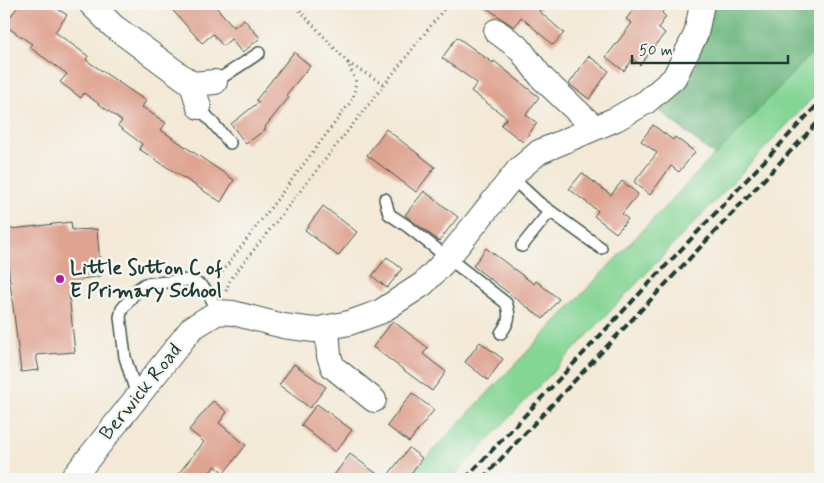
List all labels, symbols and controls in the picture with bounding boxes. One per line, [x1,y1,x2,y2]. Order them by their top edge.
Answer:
scale bar [632,32,788,64]
text: 50 m [639,41,673,61]
place label: Little Sutton C of E Primary School [70,255,223,305]
marker: Little Sutton C of E Primary School [54,273,66,285]
street label: Berwick Road [94,338,188,446]

